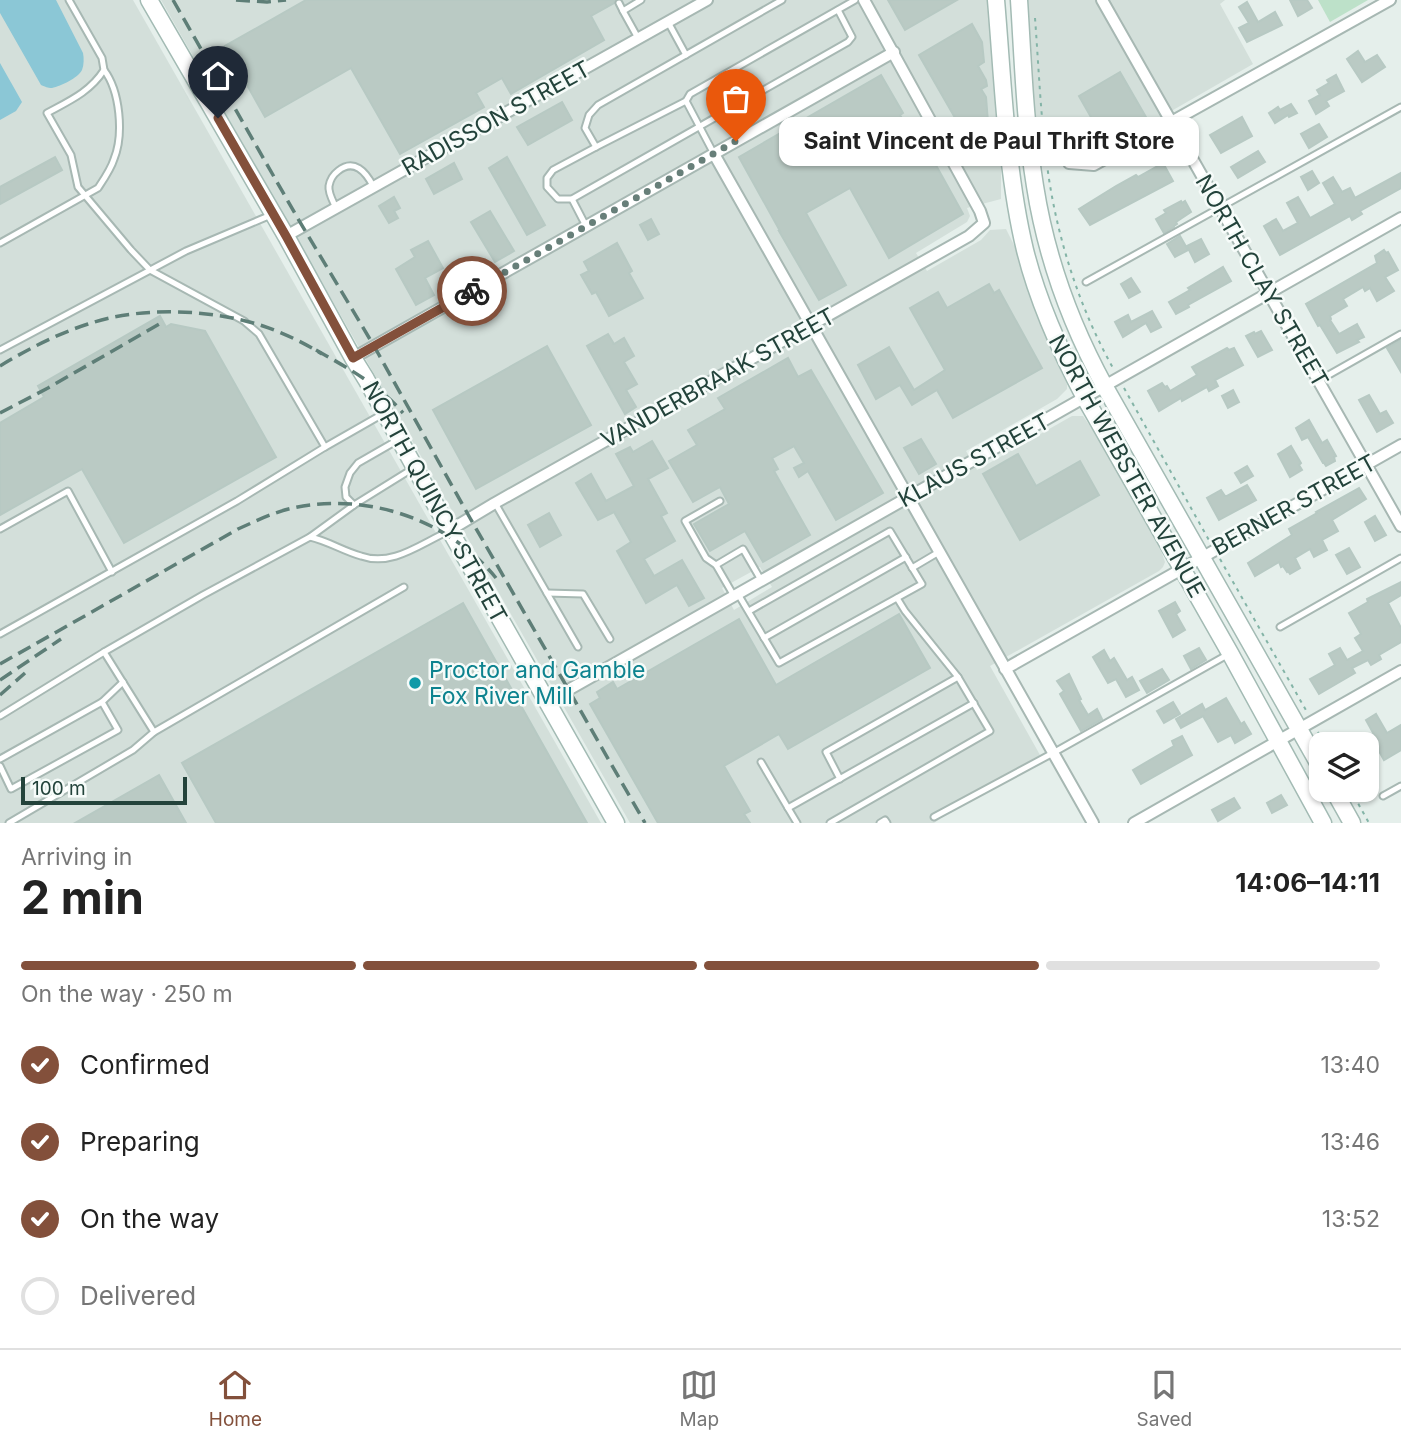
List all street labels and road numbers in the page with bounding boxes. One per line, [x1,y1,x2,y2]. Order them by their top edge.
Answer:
street label: RADISSON STREET [397,55,595,181]
street label: NORTH CLAY STREET [1190,170,1334,392]
street label: VANDERBRAAK STREET [596,302,840,454]
street label: NORTH WEBSTER AVENUE [1043,329,1211,603]
street label: NORTH QUINCY STREET [357,376,513,628]
street label: KLAUS STREET [893,407,1055,513]
street label: BERNER STREET [1207,448,1381,562]

